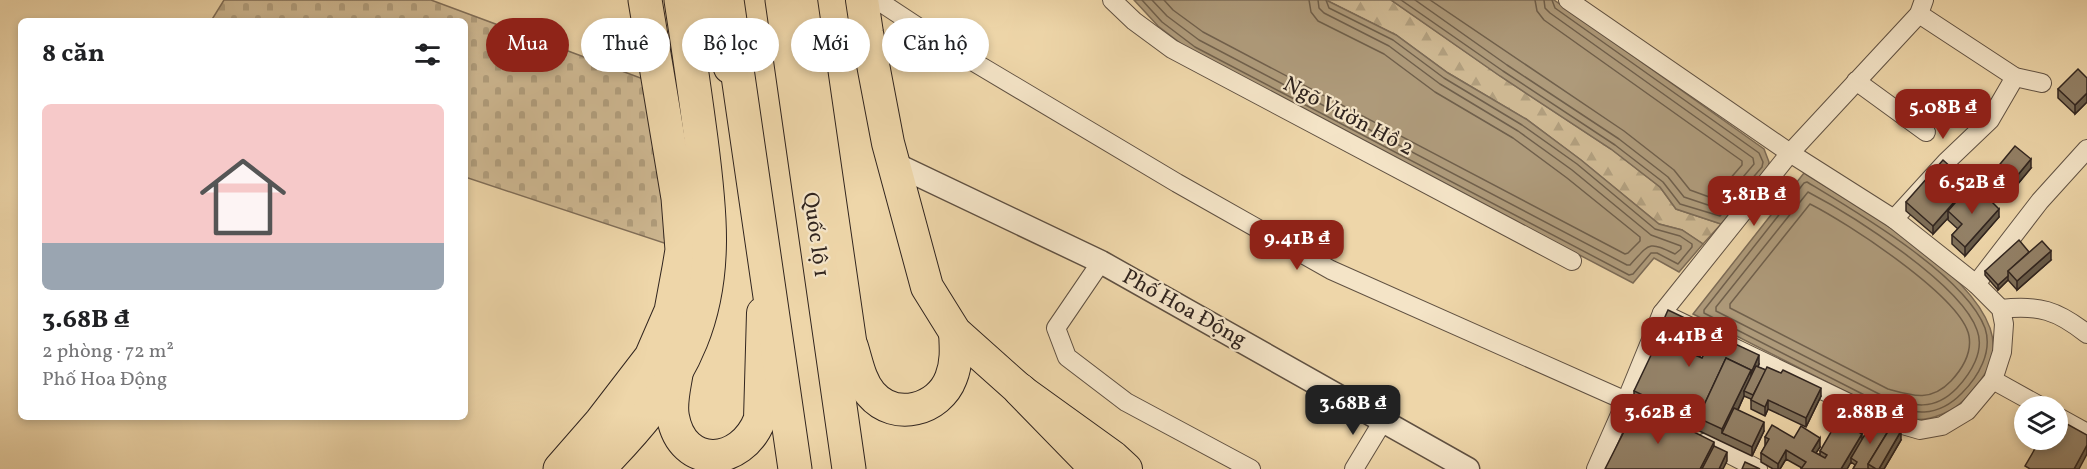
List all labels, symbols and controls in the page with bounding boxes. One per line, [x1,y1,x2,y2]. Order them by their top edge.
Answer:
chip: Mua [486,18,569,72]
chip: Thuê [581,18,670,72]
chip: Bộ lọc [682,18,779,72]
chip: Mới [791,18,870,72]
chip: Căn hộ [882,18,989,72]
text: 8 căn [42,36,105,72]
icon: filters [411,38,444,71]
street label: Ngõ Vườn Hồ 2 [1277,69,1419,165]
pin: 5.08B ₫ [1888,89,1998,140]
text: 5.08B ₫ [1909,94,1977,122]
icon: home [189,143,297,251]
pin: 6.52B ₫ [1917,164,2027,215]
text: 6.52B ₫ [1939,169,2005,197]
pin: 3.81B ₫ [1699,176,1809,227]
text: 3.81B ₫ [1722,181,1786,209]
street label: Quốc lộ 1 [794,190,836,280]
pin: 9.41B ₫ [1242,220,1352,271]
text: 9.41B ₫ [1264,225,1330,253]
street label: Phố Hoa Động [1116,262,1252,356]
text: 3.68B ₫ [42,302,130,338]
pin: 4.41B ₫ [1634,317,1744,368]
text: 4.41B ₫ [1655,322,1723,350]
text: 2 phòng · 72 m² [42,338,174,366]
text: Phố Hoa Động [42,366,167,394]
pin: 3.68B ₫ [1298,385,1408,436]
text: 3.68B ₫ [1319,390,1387,418]
pin: 3.62B ₫ [1603,394,1713,445]
pin: 2.88B ₫ [1815,394,1925,445]
map controls [2014,396,2068,450]
button: layers [2014,396,2068,450]
text: 3.62B ₫ [1625,399,1691,427]
text: 2.88B ₫ [1836,399,1904,427]

